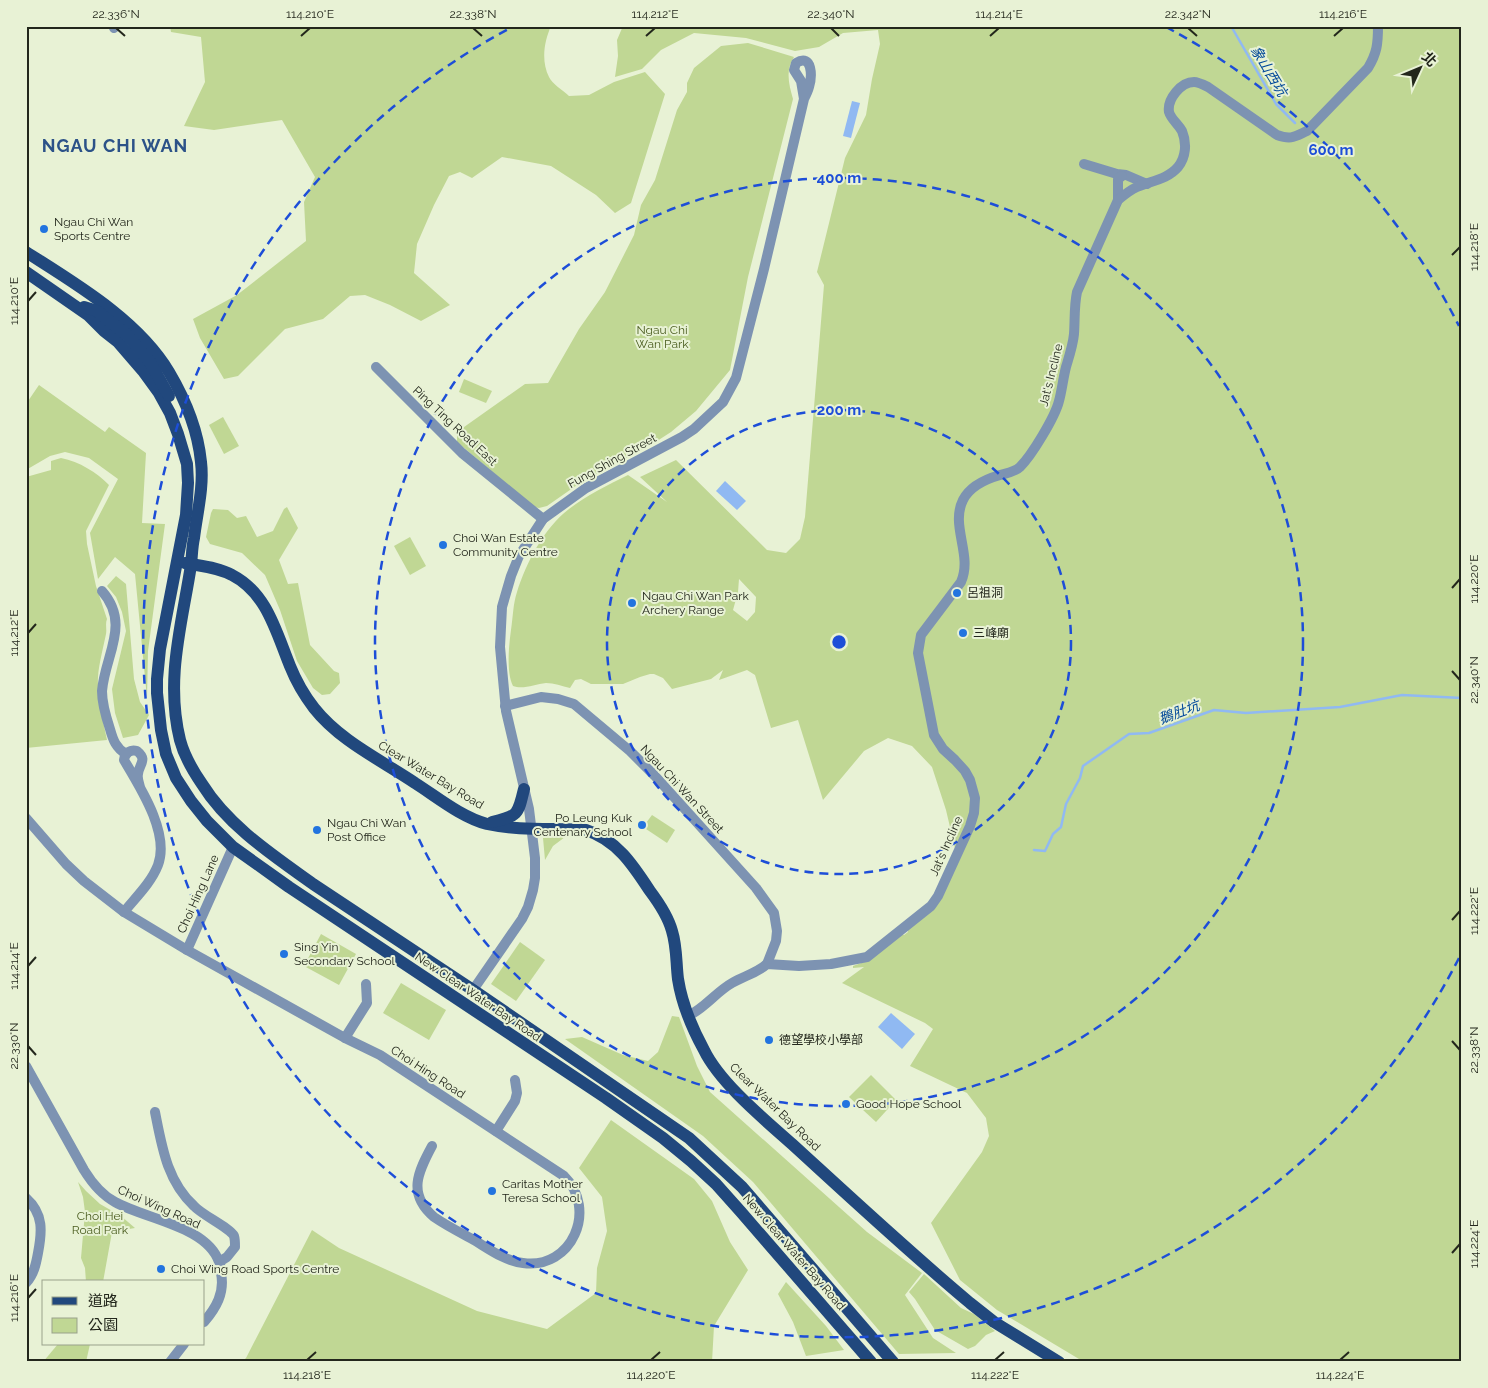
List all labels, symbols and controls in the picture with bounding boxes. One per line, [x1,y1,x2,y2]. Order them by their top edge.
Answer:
text: 22.336°N [92,7,140,21]
text: 114.210°E [286,7,334,21]
text: 22.338°N [449,7,497,21]
text: 114.212°E [631,7,679,21]
text: 22.340°N [807,7,855,21]
text: 114.214°E [975,7,1023,21]
text: 22.342°N [1165,7,1211,21]
text: 114.216°E [1319,7,1367,21]
north arrow [1396,42,1446,92]
water label: 象山西坑 [1248,43,1291,101]
text: 北 [1419,48,1440,70]
district label: NGAU CHI WAN [42,135,188,156]
text: 600 m [1308,141,1354,159]
text: 400 m [817,169,861,187]
place label: Ngau Chi Wan Sports Centre [54,215,133,243]
marker: Ngau Chi Wan Sports Centre [38,223,50,235]
text: 114.218°E [1467,223,1481,271]
text: 114.210°E [7,277,21,325]
park label: Ngau Chi Wan Park [635,323,689,351]
street label: Jat's Incline [1036,342,1066,408]
street label: Ping Ting Road East [410,383,500,469]
text: 200 m [817,401,861,419]
street label: Fung Shing Street [565,431,659,491]
place label: Choi Wan Estate Community Centre [453,531,558,559]
marker: Choi Wan Estate Community Centre [437,539,449,551]
text: 114.220°E [1467,554,1481,604]
place label: 呂祖洞 [967,586,1003,600]
marker: 呂祖洞 [951,587,963,599]
place label: Ngau Chi Wan Park Archery Range [642,589,749,617]
marker: Ngau Chi Wan Park Archery Range [626,597,638,609]
text: 114.212°E [7,609,21,657]
place label: 三峰廟 [973,626,1009,640]
marker: 三峰廟 [957,627,969,639]
centre of rings [830,633,848,651]
text: 22.340°N [1467,656,1481,704]
water label: 鵝肚坑 [1157,697,1203,727]
street label: Clear Water Bay Road [376,738,486,812]
street label: Ngau Chi Wan Street [637,742,727,836]
place label: Po Leung Kuk Centenary School [533,811,633,839]
street label: Jat's Incline [927,814,965,878]
place label: Ngau Chi Wan Post Office [327,816,406,844]
marker: Po Leung Kuk Centenary School [636,819,648,831]
marker: Ngau Chi Wan Post Office [311,824,323,836]
street label: Choi Hing Lane [174,853,222,935]
text: 114.222°E [1467,887,1481,935]
place label: Sing Yin Secondary School [294,940,396,968]
text: 114.214°E [7,942,21,990]
marker: Sing Yin Secondary School [278,948,290,960]
street label: New Clear Water Bay Road [412,950,544,1044]
text: 22.330°N [7,1022,21,1070]
text: 22.338°N [1467,1026,1481,1074]
place label: 德望學校小學部 [779,1033,863,1047]
marker: 德望學校小學部 [763,1034,775,1046]
street label: Choi Hing Road [388,1043,468,1101]
street label: Clear Water Bay Road [727,1060,823,1154]
place label: Good Hope School [856,1097,962,1111]
marker: Good Hope School [840,1098,852,1110]
place label: Caritas Mother Teresa School [502,1177,584,1205]
street label: Choi Wing Road [115,1182,203,1232]
marker: Caritas Mother Teresa School [486,1185,498,1197]
street label: New Clear Water Bay Road [740,1191,848,1313]
park label: Choi Hei Road Park [72,1209,129,1237]
text: 114.224°E [1467,1220,1481,1268]
place label: Choi Wing Road Sports Centre [171,1262,339,1276]
marker: Choi Wing Road Sports Centre [155,1263,167,1275]
text: 114.216°E [7,1274,21,1322]
legend [42,1280,205,1346]
text: 道路 [88,1292,118,1310]
text: 公園 [88,1316,118,1334]
text: 114.218°E [283,1368,331,1382]
text: 114.220°E [626,1368,676,1382]
text: 114.222°E [971,1368,1019,1382]
text: 114.224°E [1316,1368,1364,1382]

